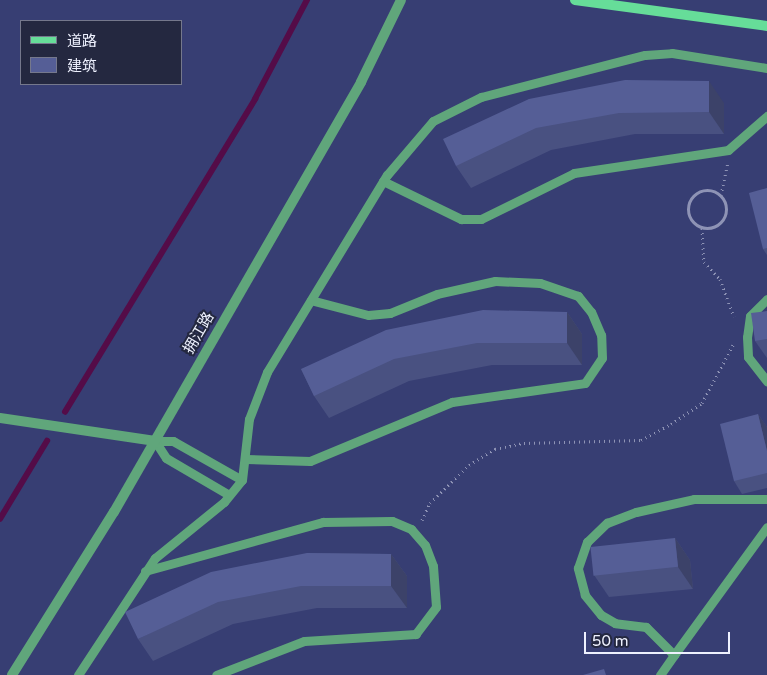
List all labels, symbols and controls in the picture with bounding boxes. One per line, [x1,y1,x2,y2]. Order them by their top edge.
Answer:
legend [20,20,182,85]
text: 道路 [67,32,97,50]
text: 建筑 [67,57,97,75]
street label: 拥江路 [180,309,218,357]
scale bar [587,622,733,654]
text: 50 m [592,632,629,650]

